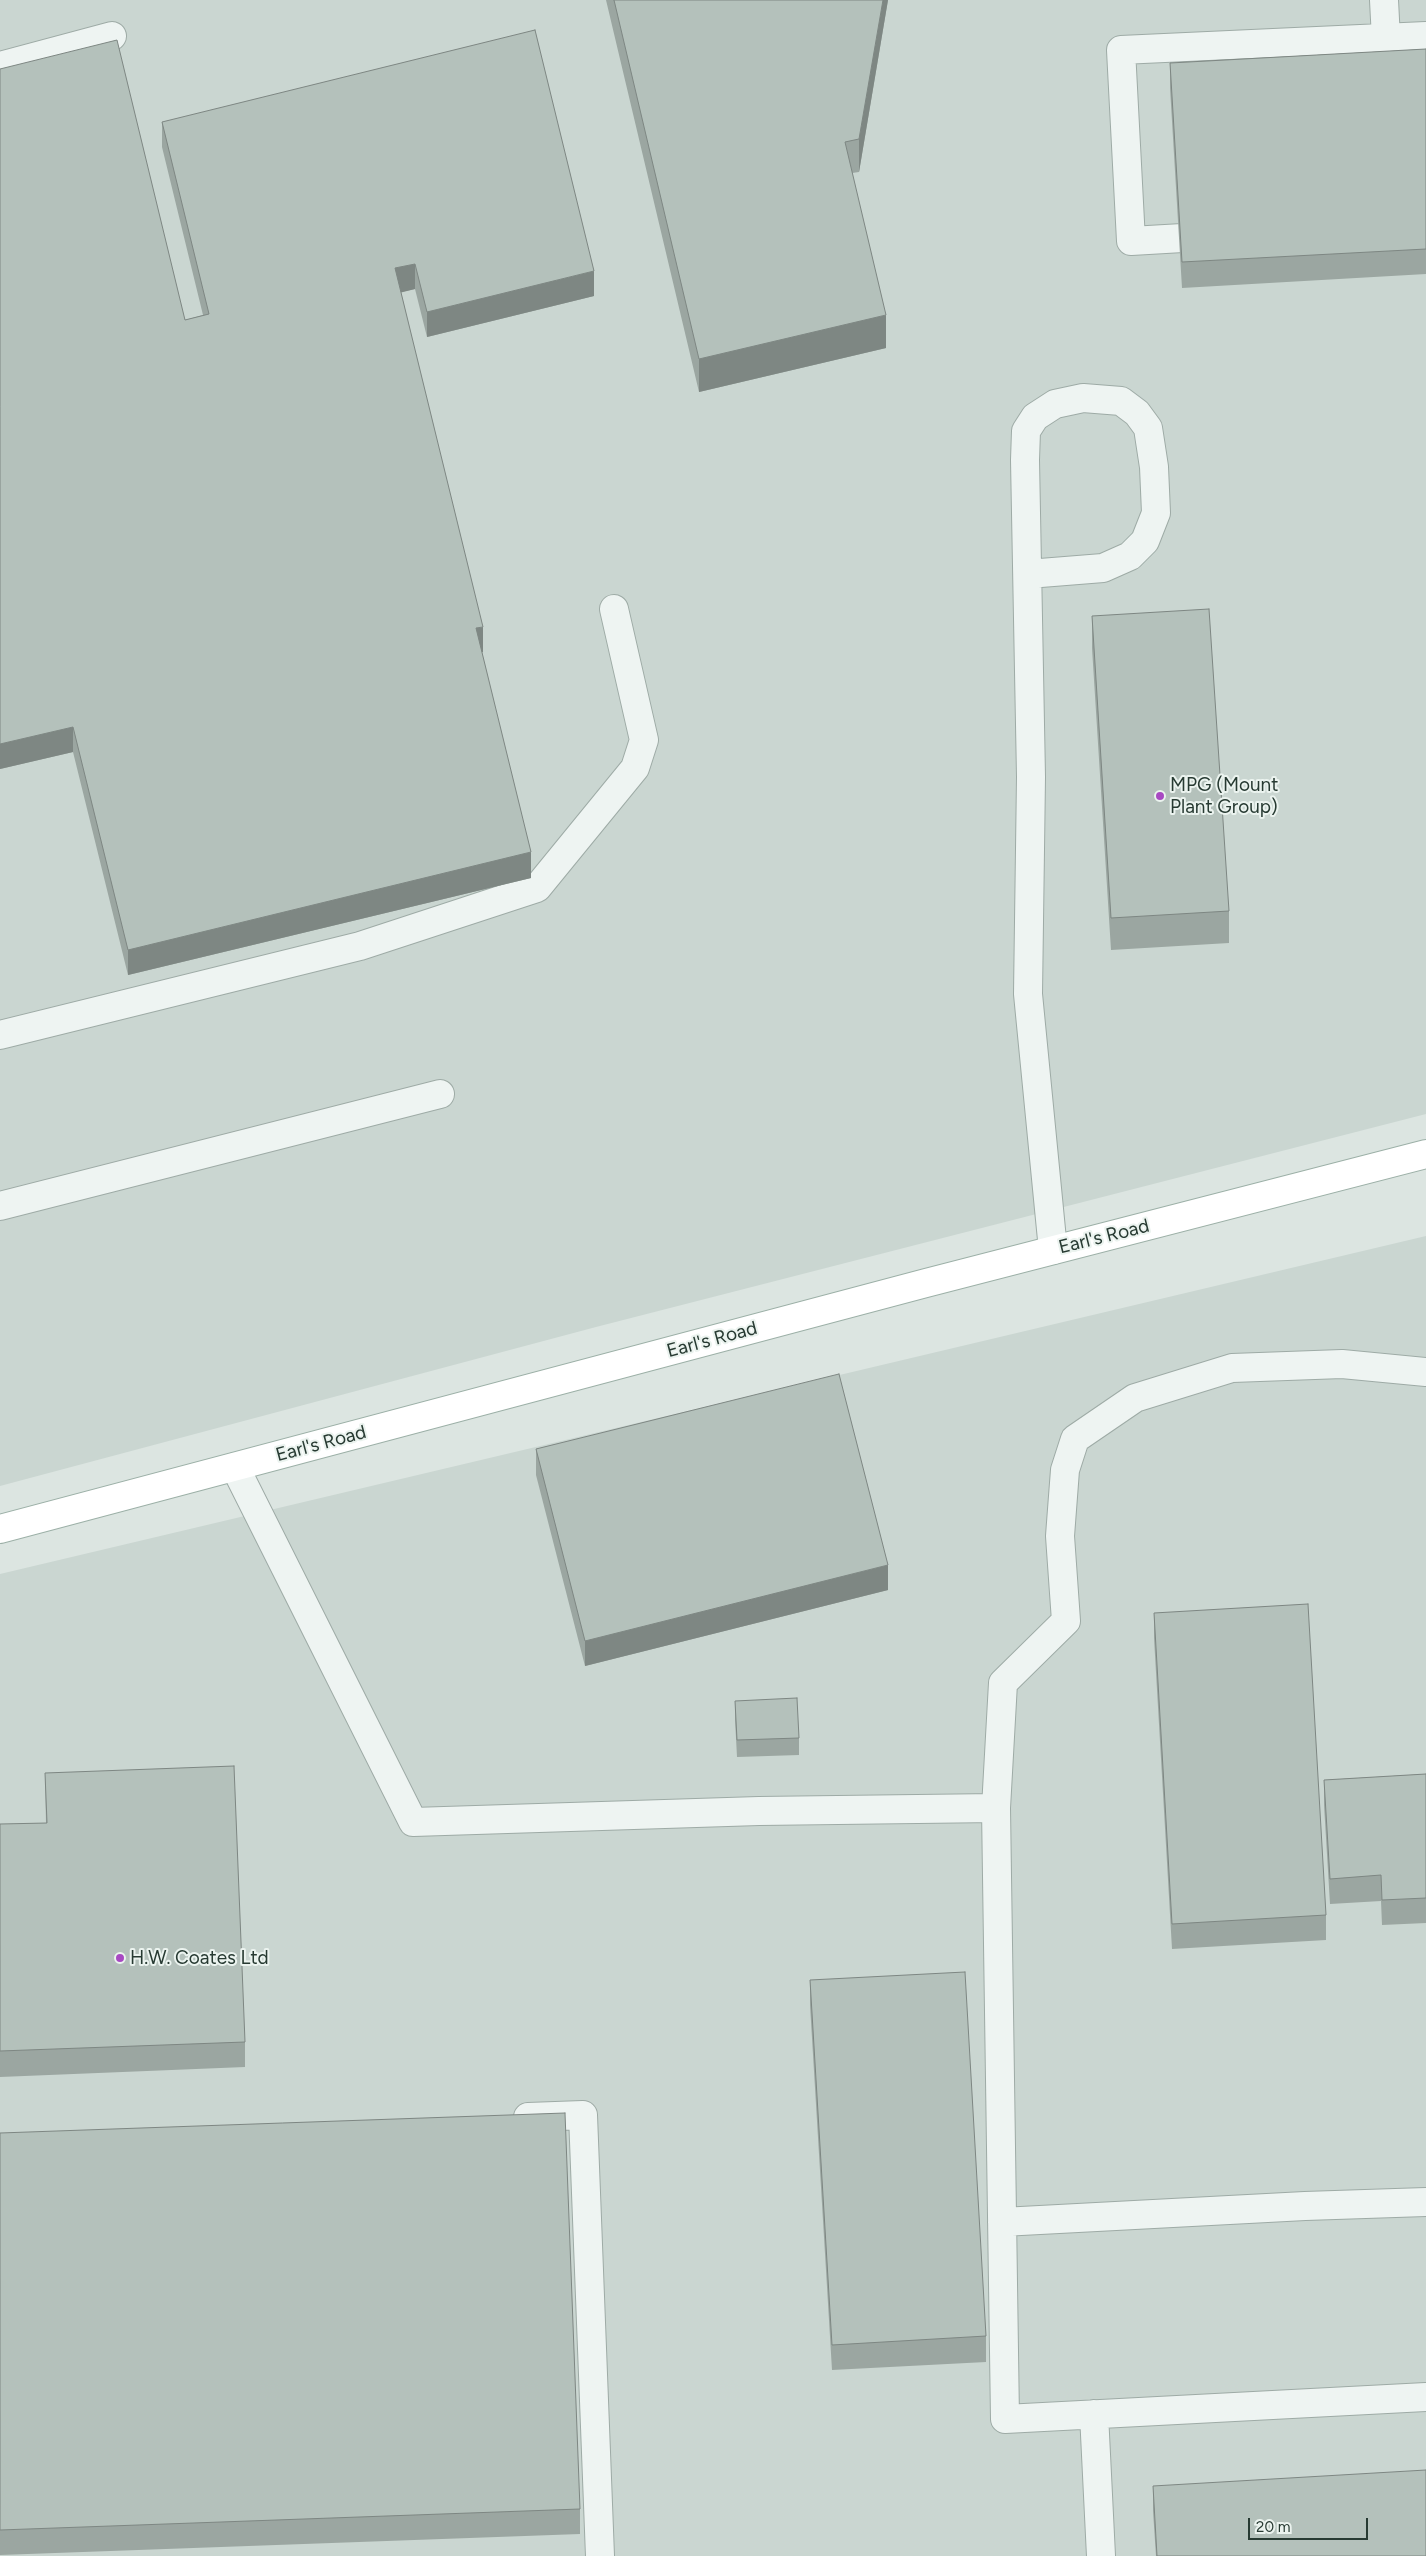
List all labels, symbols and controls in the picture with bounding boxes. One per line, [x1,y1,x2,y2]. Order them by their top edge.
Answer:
place label: MPG (Mount Plant Group) [1170,774,1278,818]
marker: MPG (Mount Plant Group) [1154,790,1166,802]
street label: Earl's Road [1056,1215,1152,1259]
street label: Earl's Road [664,1317,760,1363]
street label: Earl's Road [273,1421,369,1467]
place label: H.W. Coates Ltd [130,1947,269,1969]
marker: H.W. Coates Ltd [114,1952,126,1964]
scale bar [1251,2508,1371,2540]
text: 20 m [1256,2518,1290,2536]

